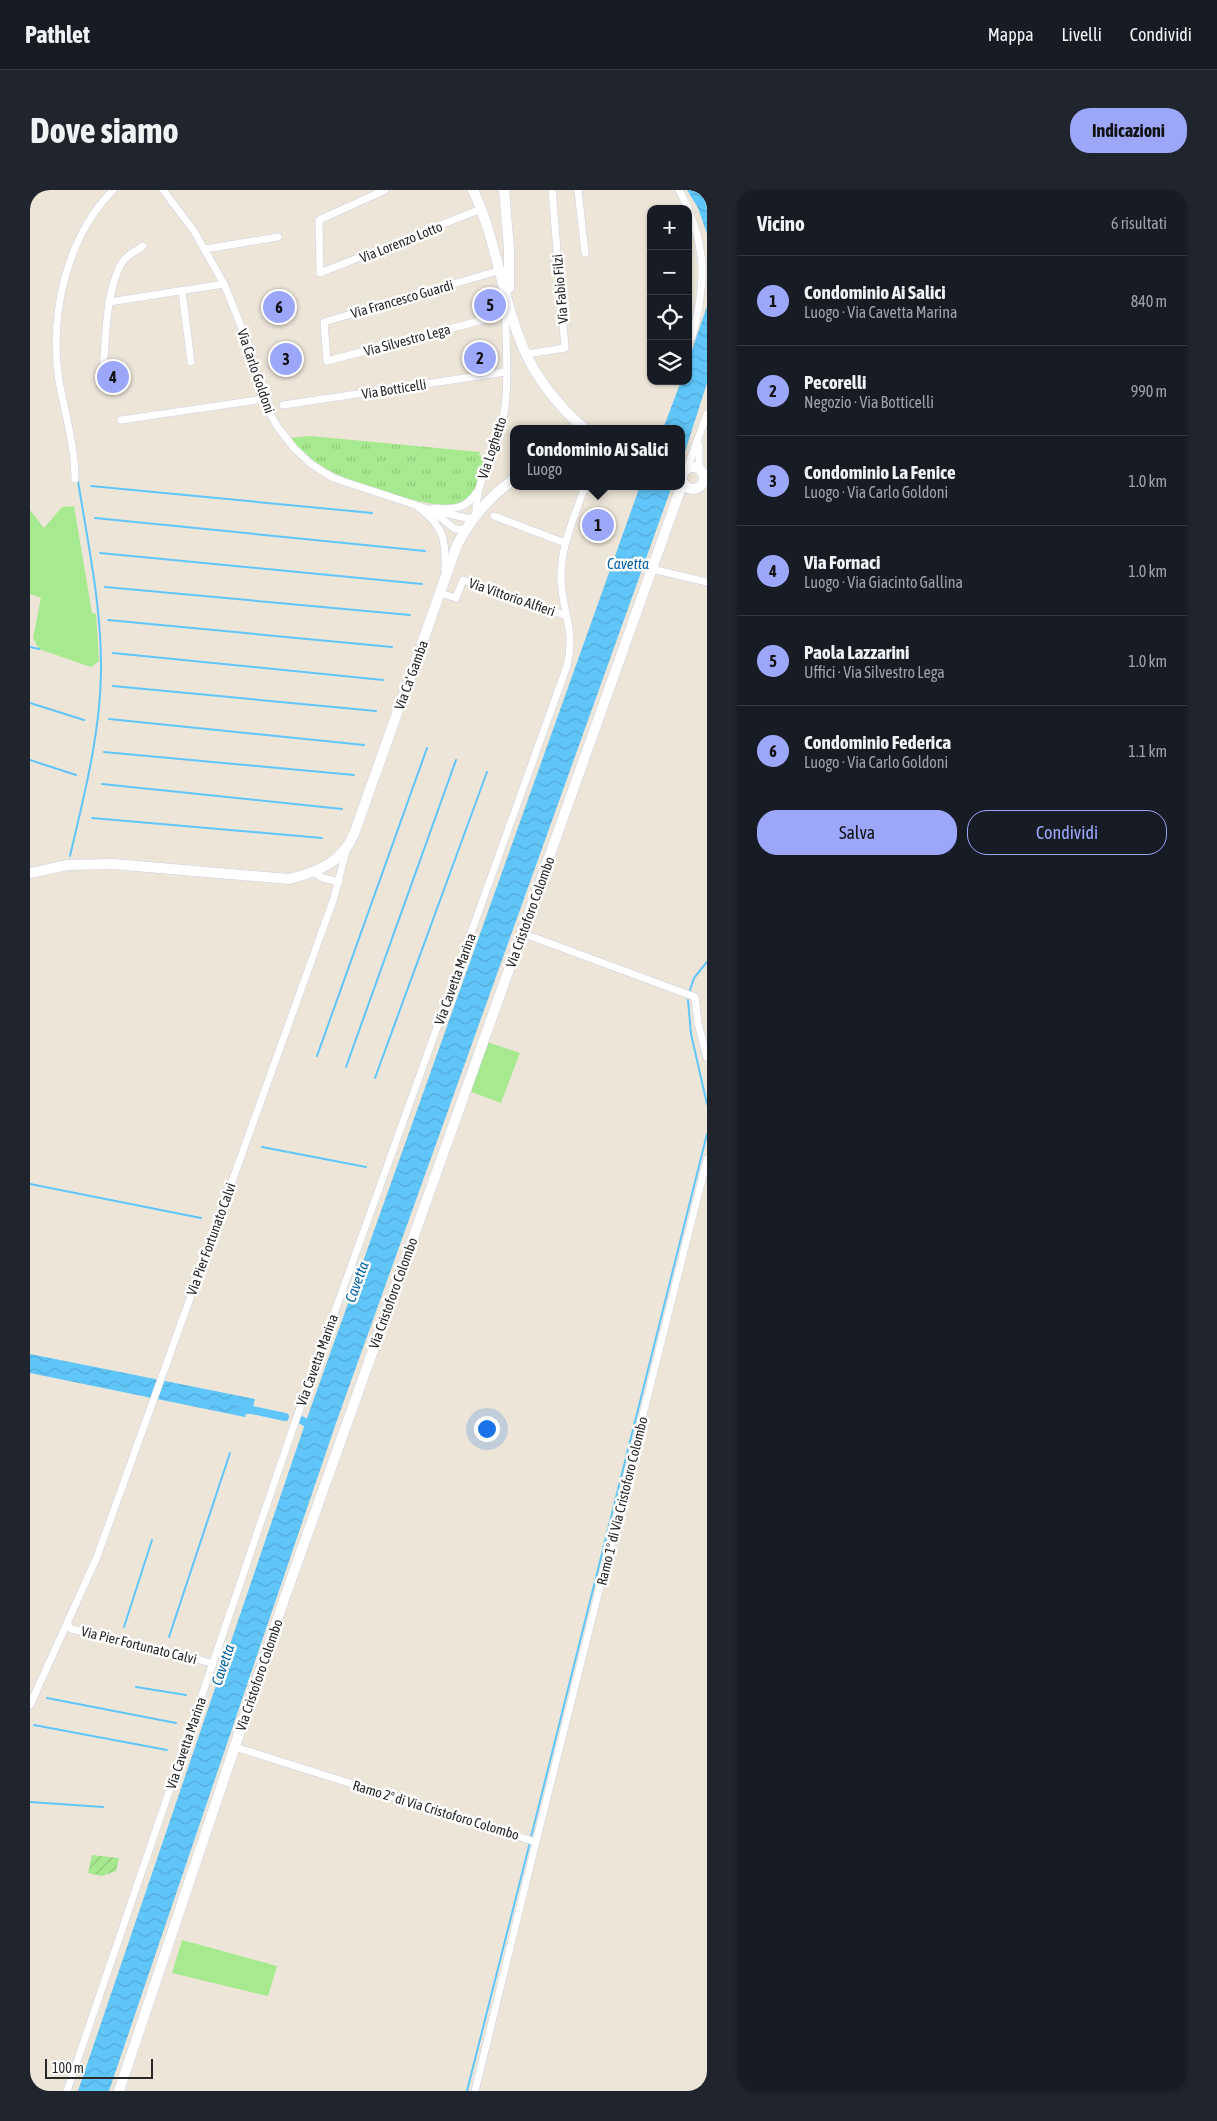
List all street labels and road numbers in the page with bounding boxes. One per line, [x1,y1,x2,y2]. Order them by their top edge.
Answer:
street label: Via Lorenzo Lotto [357,218,445,266]
street label: Via Fabio Filzi [549,254,571,324]
street label: Via Francesco Guardi [349,277,455,321]
street label: Via Silvestro Lega [362,321,452,359]
street label: Via Carlo Goldoni [234,327,278,415]
street label: Via Botticelli [361,376,427,402]
street label: Via Loghetto [474,415,510,481]
street label: Via Vittorio Alfieri [467,575,557,619]
street label: Via Ca' Gamba [391,638,431,712]
street label: Via Cristoforo Colombo [502,854,558,970]
street label: Via Cavetta Marina [431,931,479,1027]
street label: Via Pier Fortunato Calvi [183,1181,239,1297]
street label: Via Cristoforo Colombo [365,1235,421,1351]
street label: Via Cavetta Marina [293,1312,341,1408]
street label: Ramo 1° di Via Cristoforo Colombo [593,1415,651,1587]
street label: Via Cristoforo Colombo [232,1617,286,1733]
street label: Via Pier Fortunato Calvi [80,1623,198,1667]
street label: Via Cavetta Marina [163,1695,209,1791]
street label: Ramo 2° di Via Cristoforo Colombo [351,1777,521,1843]

